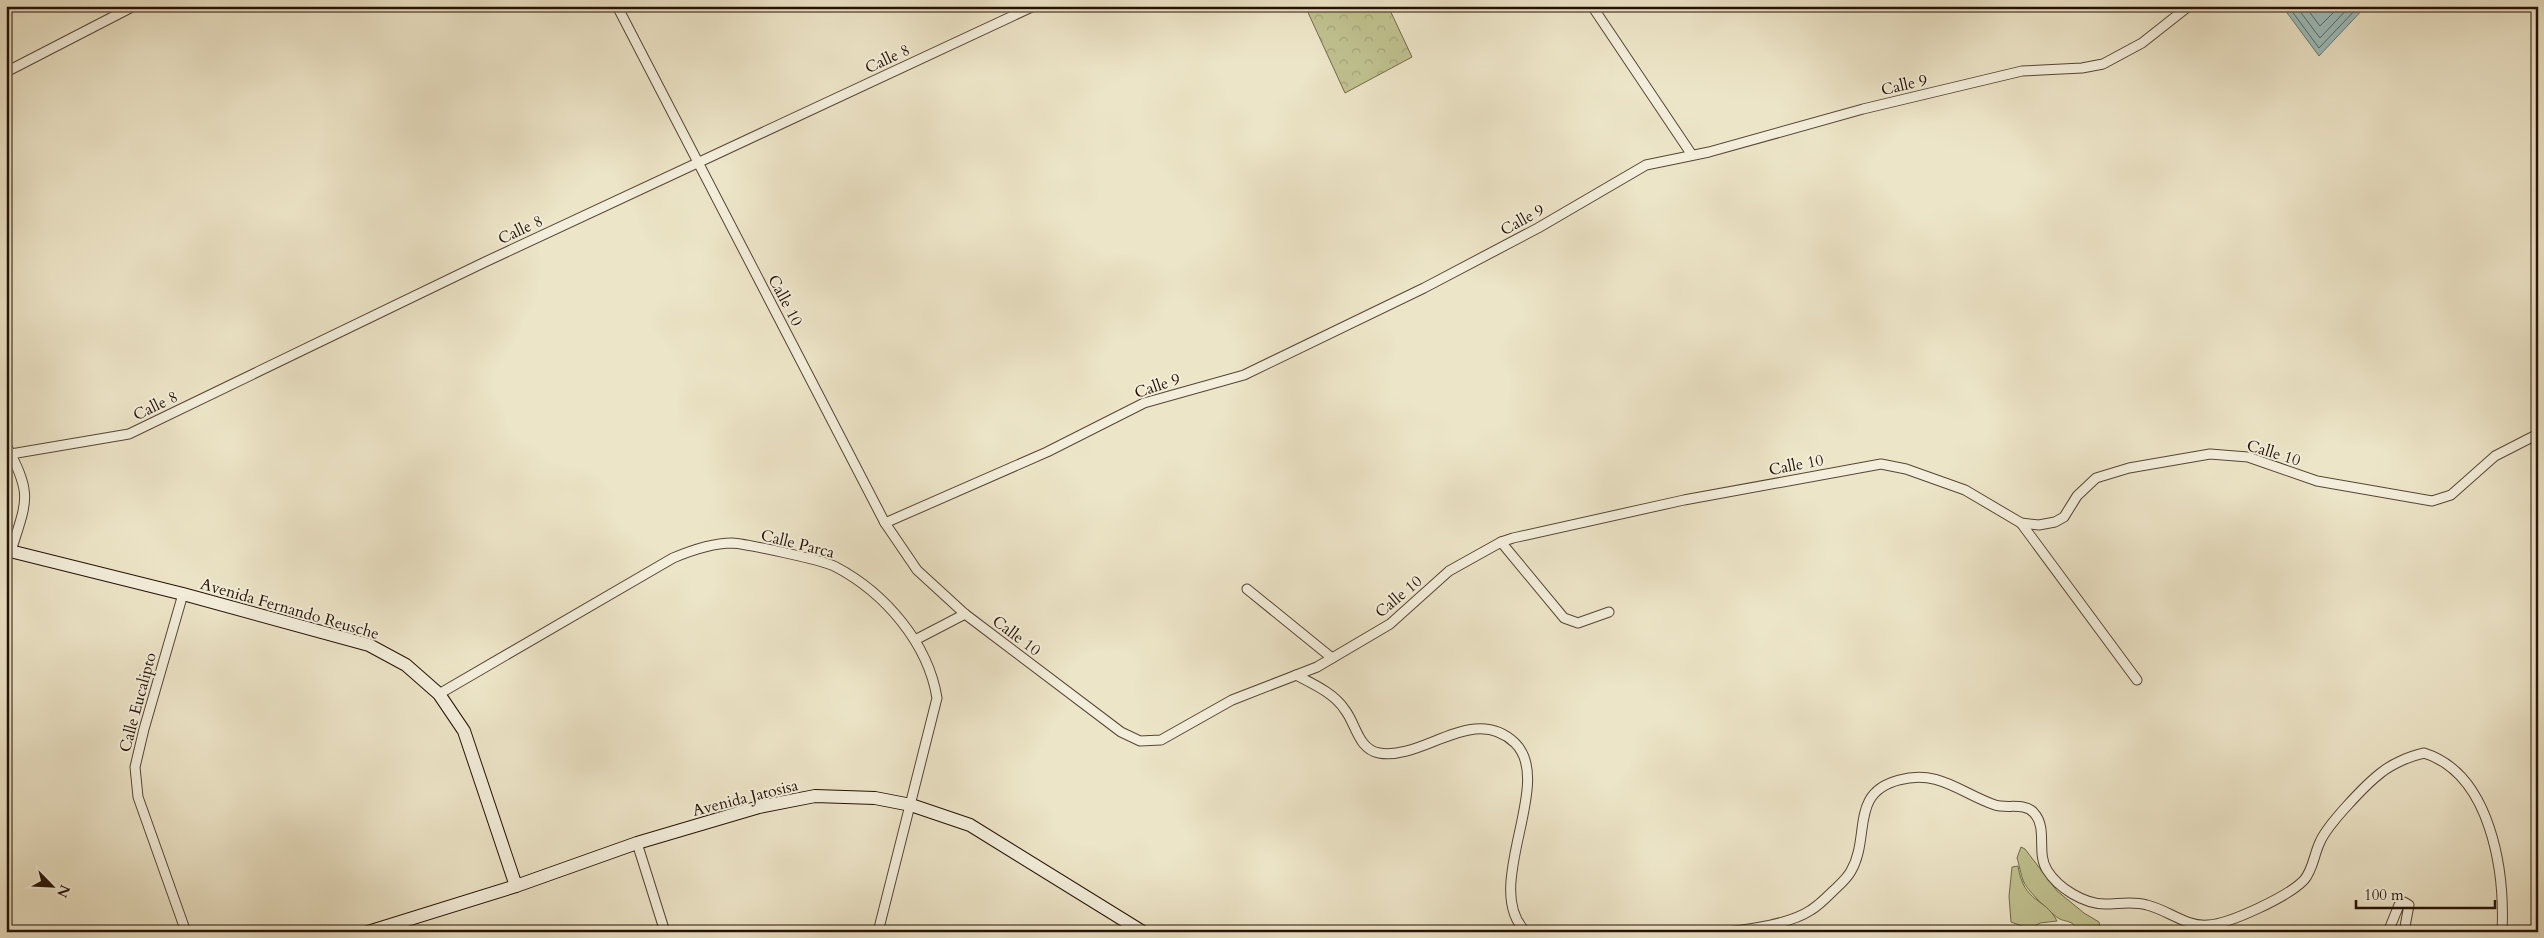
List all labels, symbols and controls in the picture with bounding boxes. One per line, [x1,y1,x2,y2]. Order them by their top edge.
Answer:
street label: Calle 8 [861,39,913,79]
street label: Calle 9 [1879,69,1930,101]
street label: Calle 9 [1497,199,1548,241]
street label: Calle 8 [494,210,546,250]
street label: Calle 10 [762,271,808,330]
street label: Calle 9 [1132,368,1183,404]
street label: Calle 8 [129,386,181,426]
street label: Calle 10 [2244,434,2303,472]
street label: Calle 10 [1767,449,1825,481]
street label: Calle Parca [759,524,837,564]
street label: Calle 10 [1370,571,1427,623]
street label: Avenida Fernando Reusche [198,573,382,645]
street label: Calle 10 [988,610,1045,661]
street label: Calle Eucalipto [114,650,162,755]
street label: Avenida Jatosisa [690,774,800,822]
north arrow [28,860,78,910]
scale bar [2356,878,2495,910]
text: N [52,882,75,901]
text: 100 m [2364,885,2404,905]

